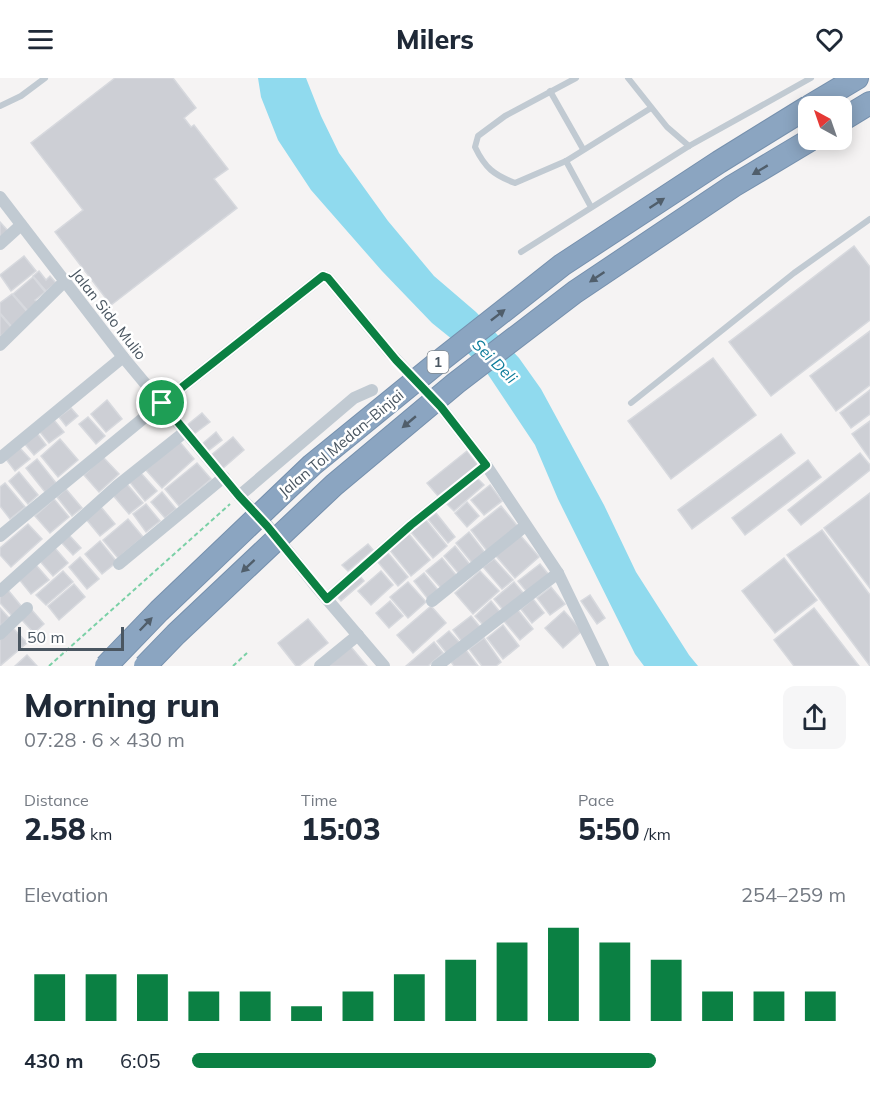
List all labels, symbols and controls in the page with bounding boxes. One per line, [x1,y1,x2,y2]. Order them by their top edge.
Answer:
text: Milers [396,22,474,56]
icon: menu [24,23,57,56]
icon: heart [813,23,846,56]
north arrow [798,96,852,150]
map controls [798,96,852,150]
one-way arrow [752,164,768,175]
one-way arrow [649,198,665,209]
street label: Jalan Sido Mulio [67,264,151,364]
one-way arrow [589,272,605,283]
one-way arrow [490,309,506,322]
water label: Sei Deli [469,335,522,388]
road number: 1 [428,351,448,373]
pin [136,377,187,428]
street label: Jalan Tol Medan–Binjai [275,385,407,501]
icon: arrive [145,386,178,419]
one-way arrow [401,415,417,428]
one-way arrow [242,558,256,572]
one-way arrow [139,617,153,631]
scale bar [18,624,124,652]
text: 50 m [27,627,64,647]
text: Morning run [24,684,220,725]
button: share [783,686,846,749]
text: 07:28 · 6 × 430 m [24,727,185,752]
text: Distance [24,790,89,810]
text: Time [301,790,337,810]
text: Pace [578,790,614,810]
text: 2.58 [24,810,86,848]
text: 15:03 [301,810,381,848]
text: 5:50 [578,810,640,848]
text: km [86,824,112,844]
text: /km [640,824,671,844]
text: Elevation [24,882,109,907]
text: 254–259 m [741,882,846,907]
text: 430 m [24,1048,83,1073]
text: 6:05 [120,1048,161,1073]

